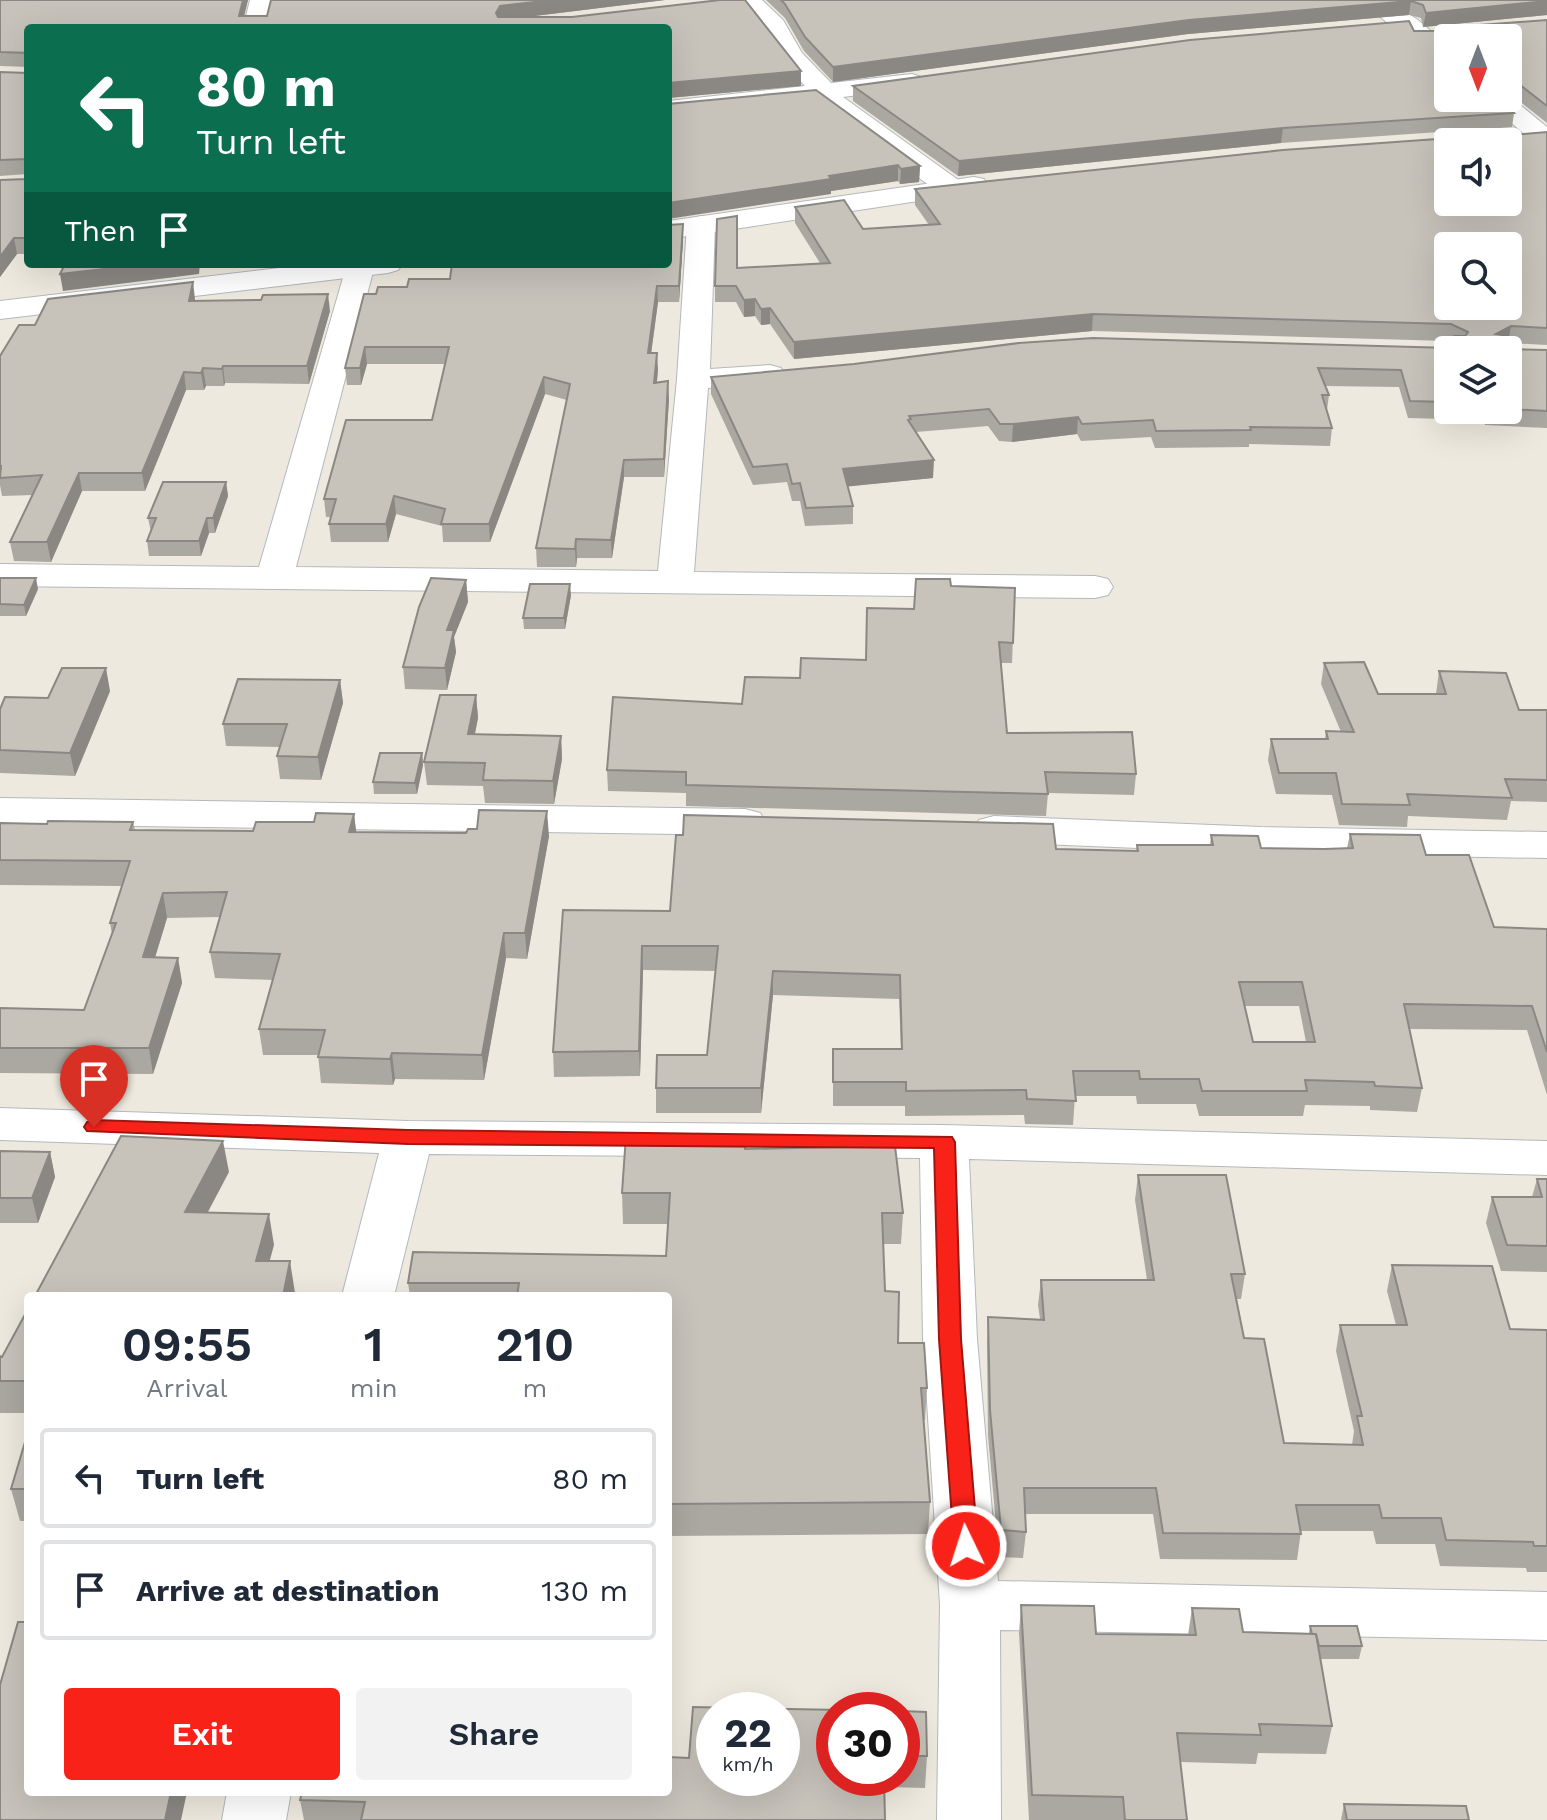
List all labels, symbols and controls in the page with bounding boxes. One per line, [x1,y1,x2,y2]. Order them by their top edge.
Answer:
north arrow [1434,24,1522,112]
map controls [1434,24,1522,424]
text: 80 m [196,54,336,120]
icon: left [64,56,168,160]
text: Turn left [196,121,346,163]
button: sound [1434,128,1522,216]
icon: arrive [152,208,196,252]
text: Then [64,213,136,248]
button: search [1434,232,1522,320]
button: layers [1434,336,1522,424]
pin [60,1045,128,1127]
icon: arrive [72,1057,116,1101]
text: 09:55 [122,1316,252,1373]
text: 1 [364,1316,384,1373]
text: 210 [495,1316,574,1373]
text: Arrival [146,1373,228,1403]
text: min [350,1373,398,1403]
text: m [522,1373,547,1403]
icon: left [68,1456,112,1500]
text: Turn left [136,1461,264,1496]
text: 80 m [552,1461,628,1496]
position arrow [924,1504,1008,1588]
icon: arrive [68,1568,112,1612]
text: Arrive at destination [136,1573,440,1608]
text: 130 m [541,1573,628,1608]
button: Exit [64,1688,340,1780]
button: Share [356,1688,632,1780]
speed limit sign: 30 [816,1692,920,1796]
text: 22 [724,1710,772,1757]
text: km/h [722,1752,774,1776]

